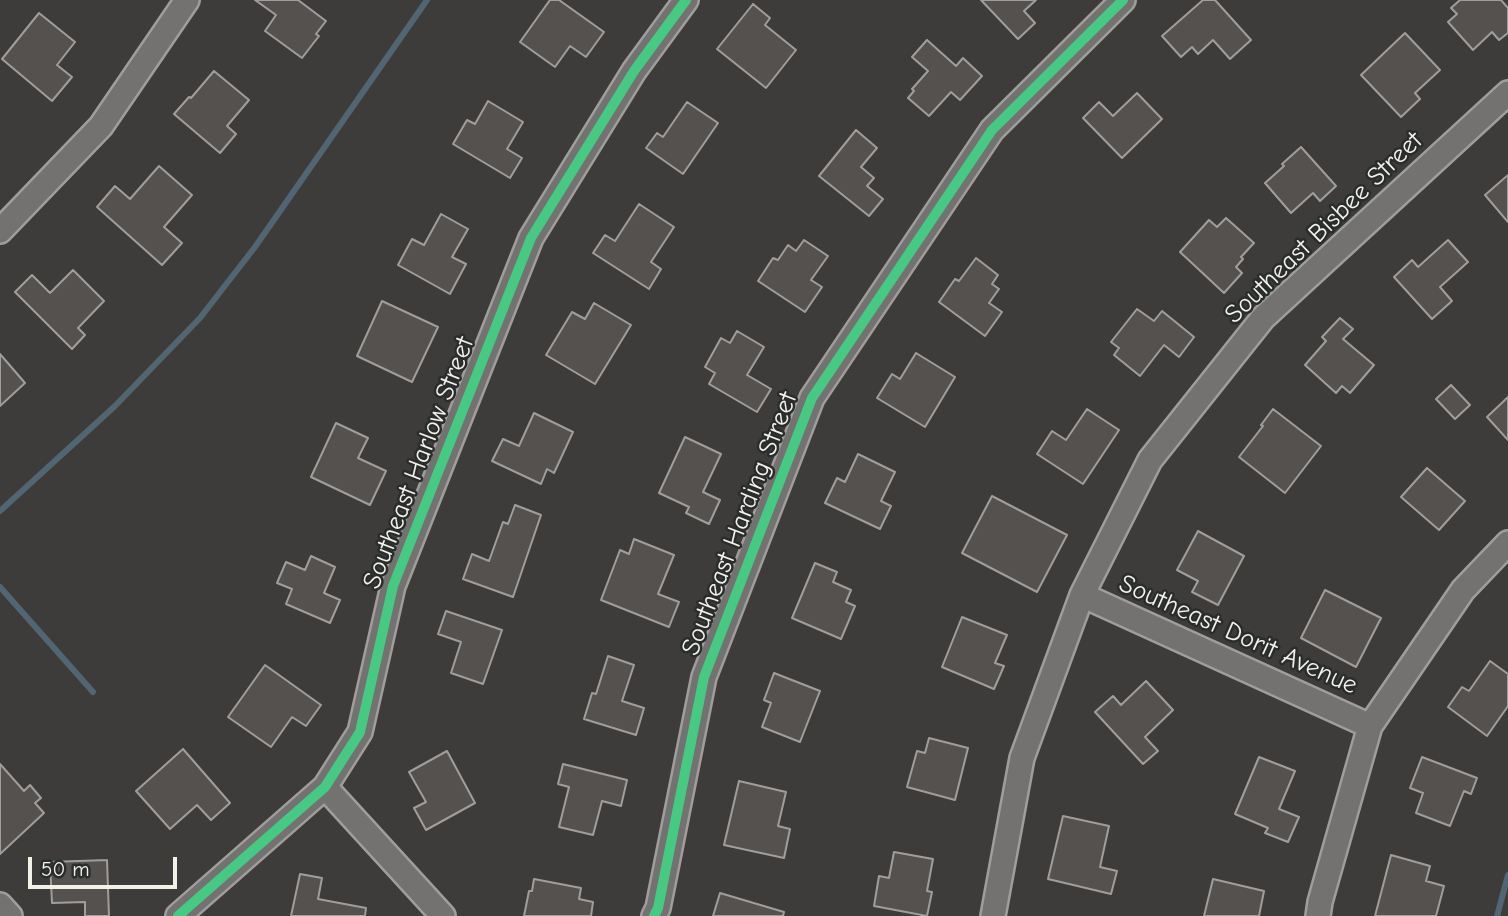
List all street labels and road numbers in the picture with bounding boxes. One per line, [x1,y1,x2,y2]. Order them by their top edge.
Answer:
street label: Southeast Bisbee Street [1219,126,1429,330]
street label: Southeast Harlow Street [357,333,481,593]
street label: Southeast Harding Street [675,388,805,660]
street label: Southeast Dorit Avenue [1114,568,1362,702]

